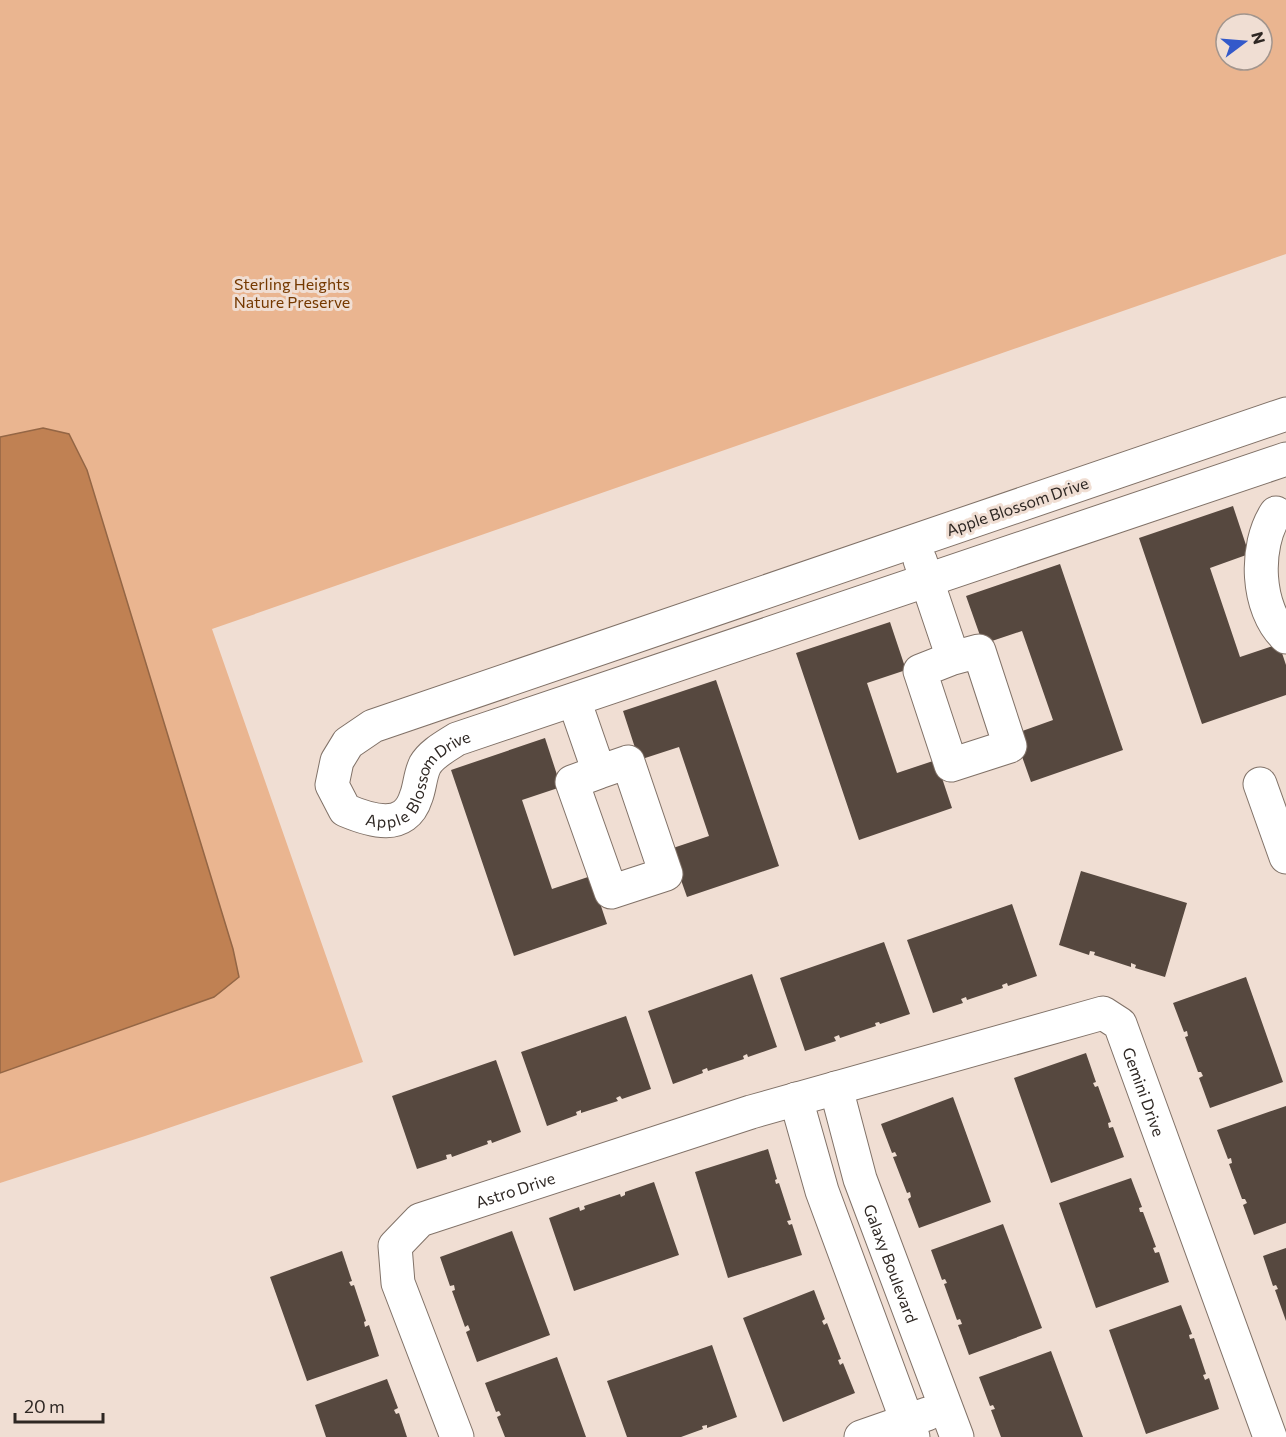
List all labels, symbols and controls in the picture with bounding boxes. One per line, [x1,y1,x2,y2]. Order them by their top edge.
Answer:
north arrow [1214,12,1274,72]
text: N [1248,29,1270,46]
park label: Sterling Heights Nature Preserve [234,274,350,311]
street label: Apple Blossom Drive [943,473,1091,539]
street label: Apple Blossom Drive [364,726,472,830]
street label: Gemini Drive [1120,1044,1169,1139]
street label: Astro Drive [473,1167,557,1211]
street label: Galaxy Boulevard [861,1201,923,1325]
scale bar [15,1386,104,1424]
text: 20 m [24,1395,65,1417]

